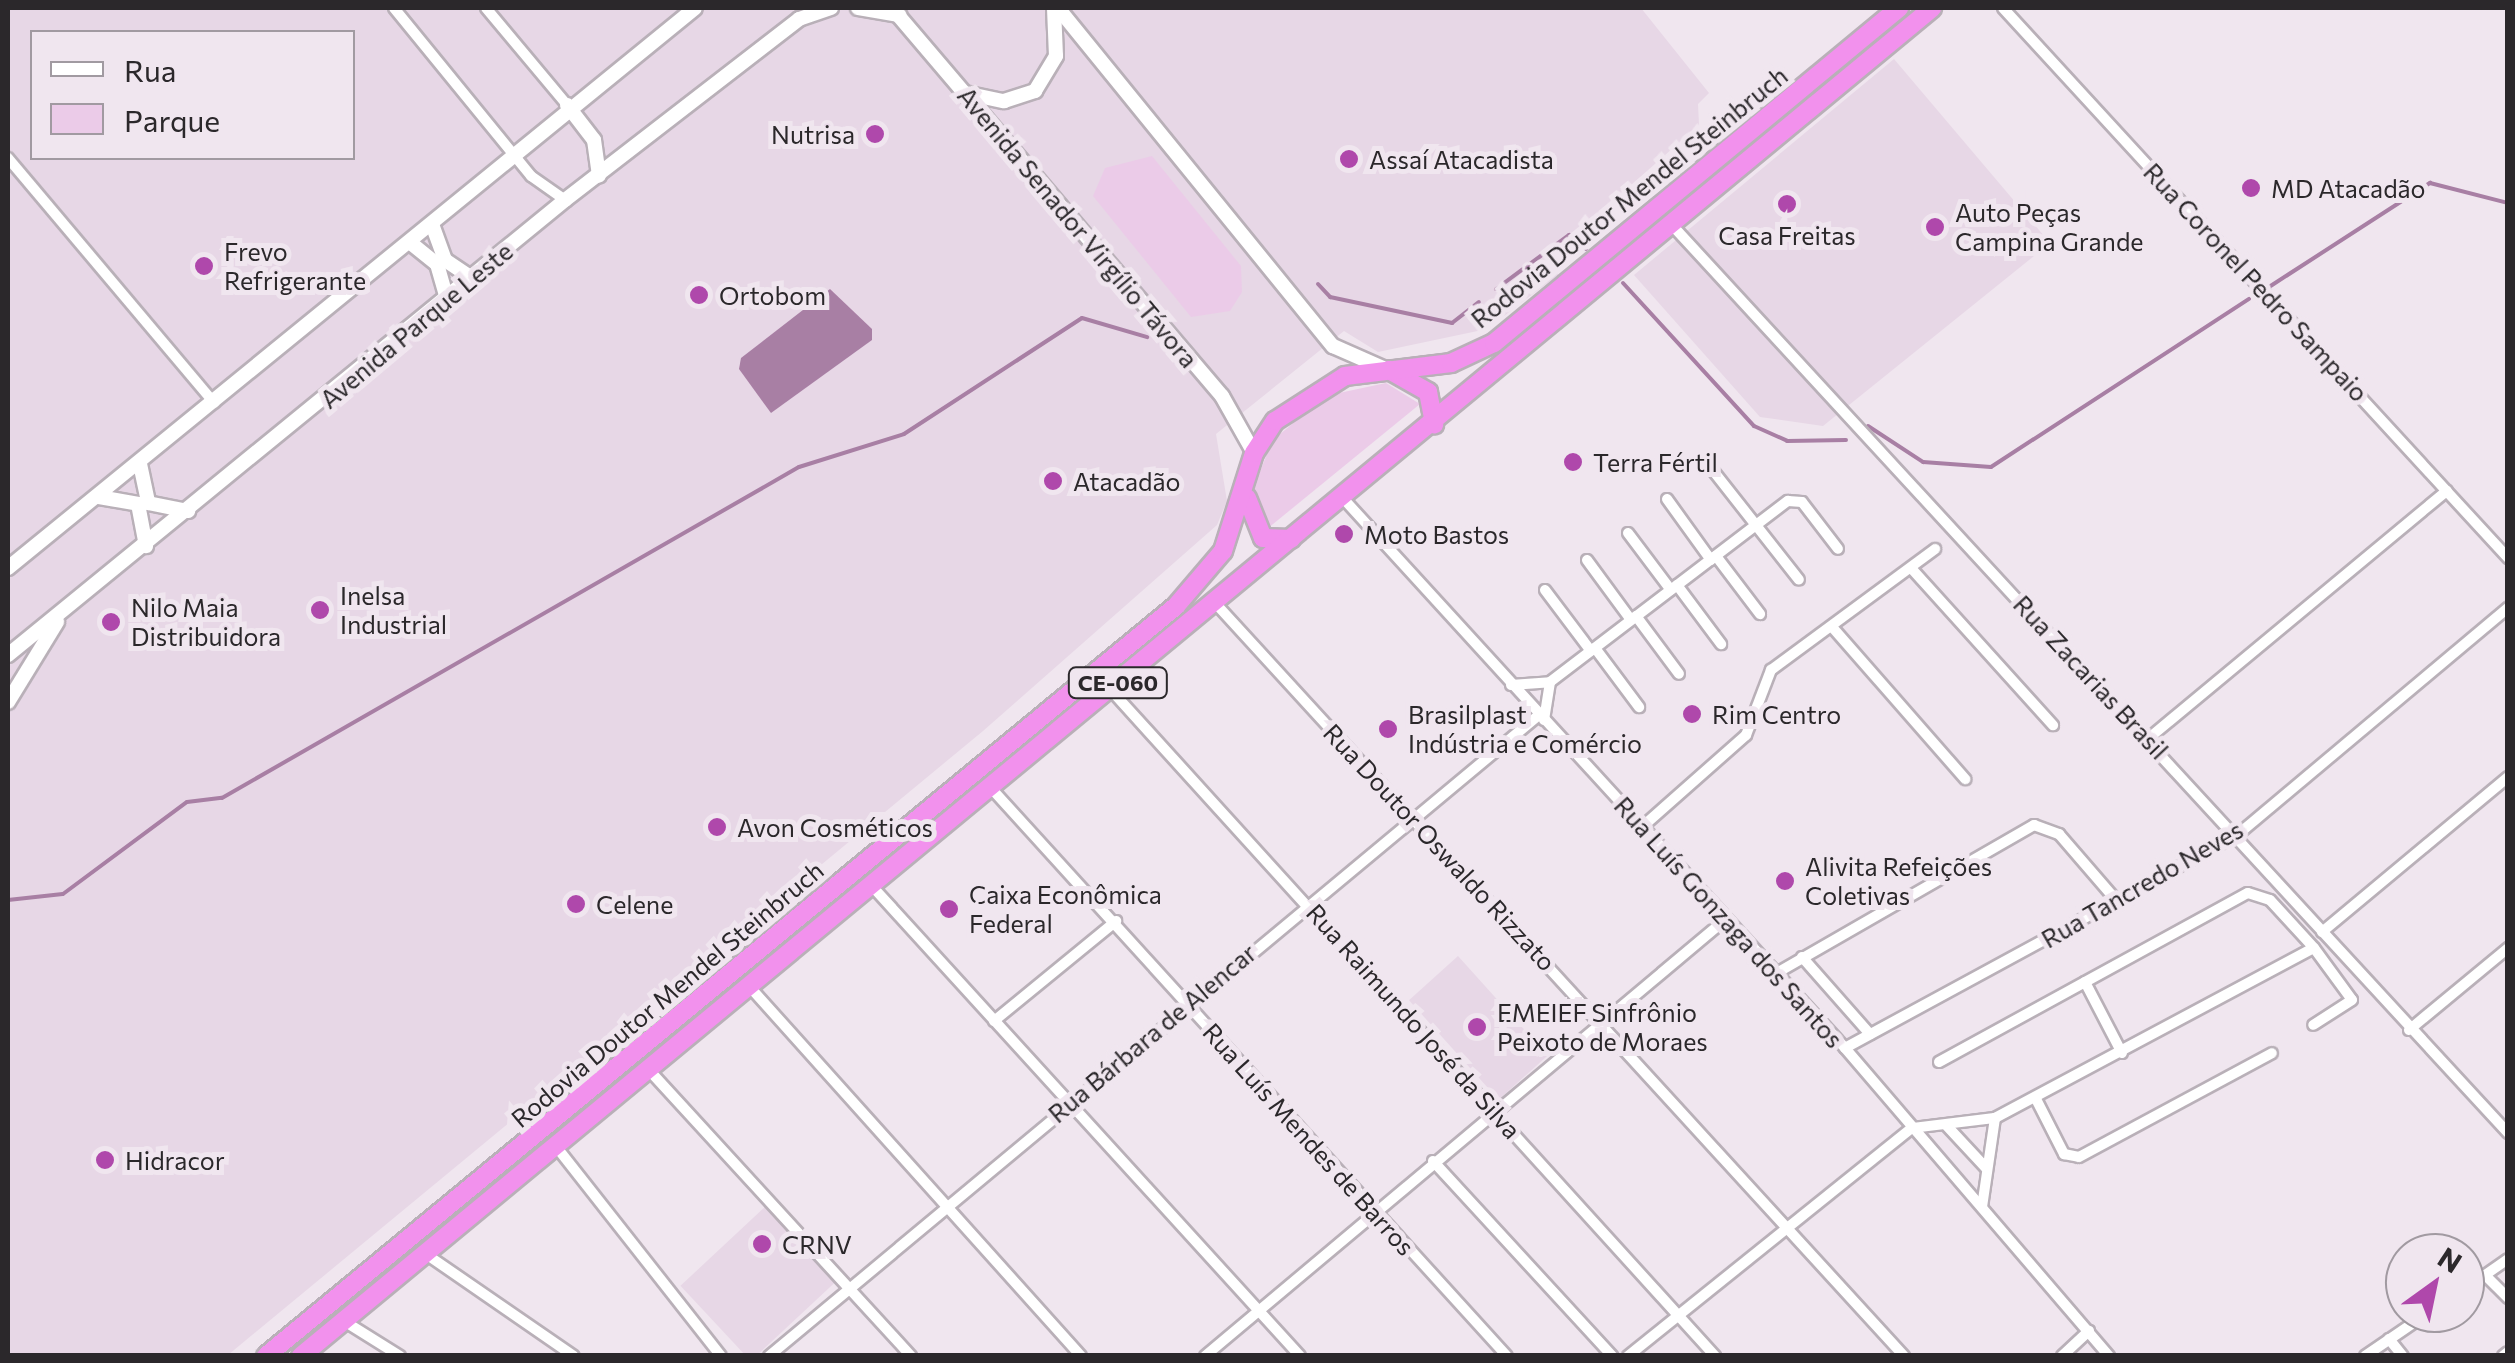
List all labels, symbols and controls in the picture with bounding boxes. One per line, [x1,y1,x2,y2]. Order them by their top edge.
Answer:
legend [30,30,355,160]
text: Rua [124,51,176,88]
street label: Rodovia Doutor Mendel Steinbruch [1465,60,1793,334]
street label: Avenida Senador Virgílio Távora [952,81,1204,373]
text: Parque [124,101,220,138]
place label: Nutrisa [771,119,855,149]
marker: Nutrisa [864,123,886,145]
place label: Assaí Atacadista [1369,144,1554,174]
marker: Assaí Atacadista [1338,148,1360,170]
street label: Rua Coronel Pedro Sampaio [2138,157,2374,407]
place label: MD Atacadão [2271,173,2425,203]
marker: MD Atacadão [2240,177,2262,199]
marker: Casa Freitas [1776,193,1798,215]
place label: Auto Peças Campina Grande [1955,198,2143,257]
marker: Auto Peças Campina Grande [1924,216,1946,238]
place label: Casa Freitas [1718,220,1856,250]
street label: Avenida Parque Leste [314,236,518,414]
place label: Frevo Refrigerante [224,237,366,296]
marker: Frevo Refrigerante [193,255,215,277]
place label: Ortobom [719,280,826,310]
marker: Ortobom [688,284,710,306]
place label: Terra Fértil [1593,447,1718,477]
marker: Terra Fértil [1562,451,1584,473]
place label: Atacadão [1073,466,1180,496]
marker: Atacadão [1042,470,1064,492]
place label: Moto Bastos [1364,519,1509,549]
marker: Moto Bastos [1333,523,1355,545]
place label: Inelsa Industrial [340,581,447,640]
street label: Rua Zacarias Brasil [2008,589,2174,765]
place label: Nilo Maia Distribuidora [131,593,281,652]
marker: Inelsa Industrial [309,599,331,621]
marker: Nilo Maia Distribuidora [100,611,122,633]
road number: CE-060 [1066,666,1170,700]
place label: Rim Centro [1712,699,1841,729]
place label: Brasilplast Indústria e Comércio [1408,700,1642,759]
marker: Rim Centro [1681,703,1703,725]
street label: Rua Doutor Oswaldo Rizzato [1318,717,1562,977]
marker: Brasilplast Indústria e Comércio [1377,718,1399,740]
street label: Rua Luís Gonzaga dos Santos [1608,790,1850,1054]
place label: Avon Cosméticos [737,812,933,842]
street label: Rua Tancredo Neves [2036,814,2248,954]
marker: Avon Cosméticos [706,816,728,838]
place label: Alivita Refeições Coletivas [1805,852,1992,911]
street label: Rodovia Doutor Mendel Steinbruch [505,855,829,1133]
marker: Alivita Refeições Coletivas [1774,870,1796,892]
place label: Caixa Econômica Federal [969,880,1162,939]
place label: Celene [596,889,673,919]
marker: Celene [565,893,587,915]
street label: Rua Raimundo José da Silva [1301,897,1527,1145]
marker: Caixa Econômica Federal [938,898,960,920]
street label: Rua Bárbara de Alencar [1042,937,1262,1129]
place label: EMEIEF Sinfrônio Peixoto de Moraes [1497,998,1708,1057]
marker: EMEIEF Sinfrônio Peixoto de Moraes [1466,1016,1488,1038]
street label: Rua Luís Mendes de Barros [1197,1017,1421,1261]
place label: Hidracor [125,1145,225,1175]
marker: Hidracor [94,1149,116,1171]
place label: CRNV [782,1229,852,1259]
marker: CRNV [751,1233,773,1255]
north arrow [2385,1233,2485,1333]
text: N [2432,1240,2468,1279]

